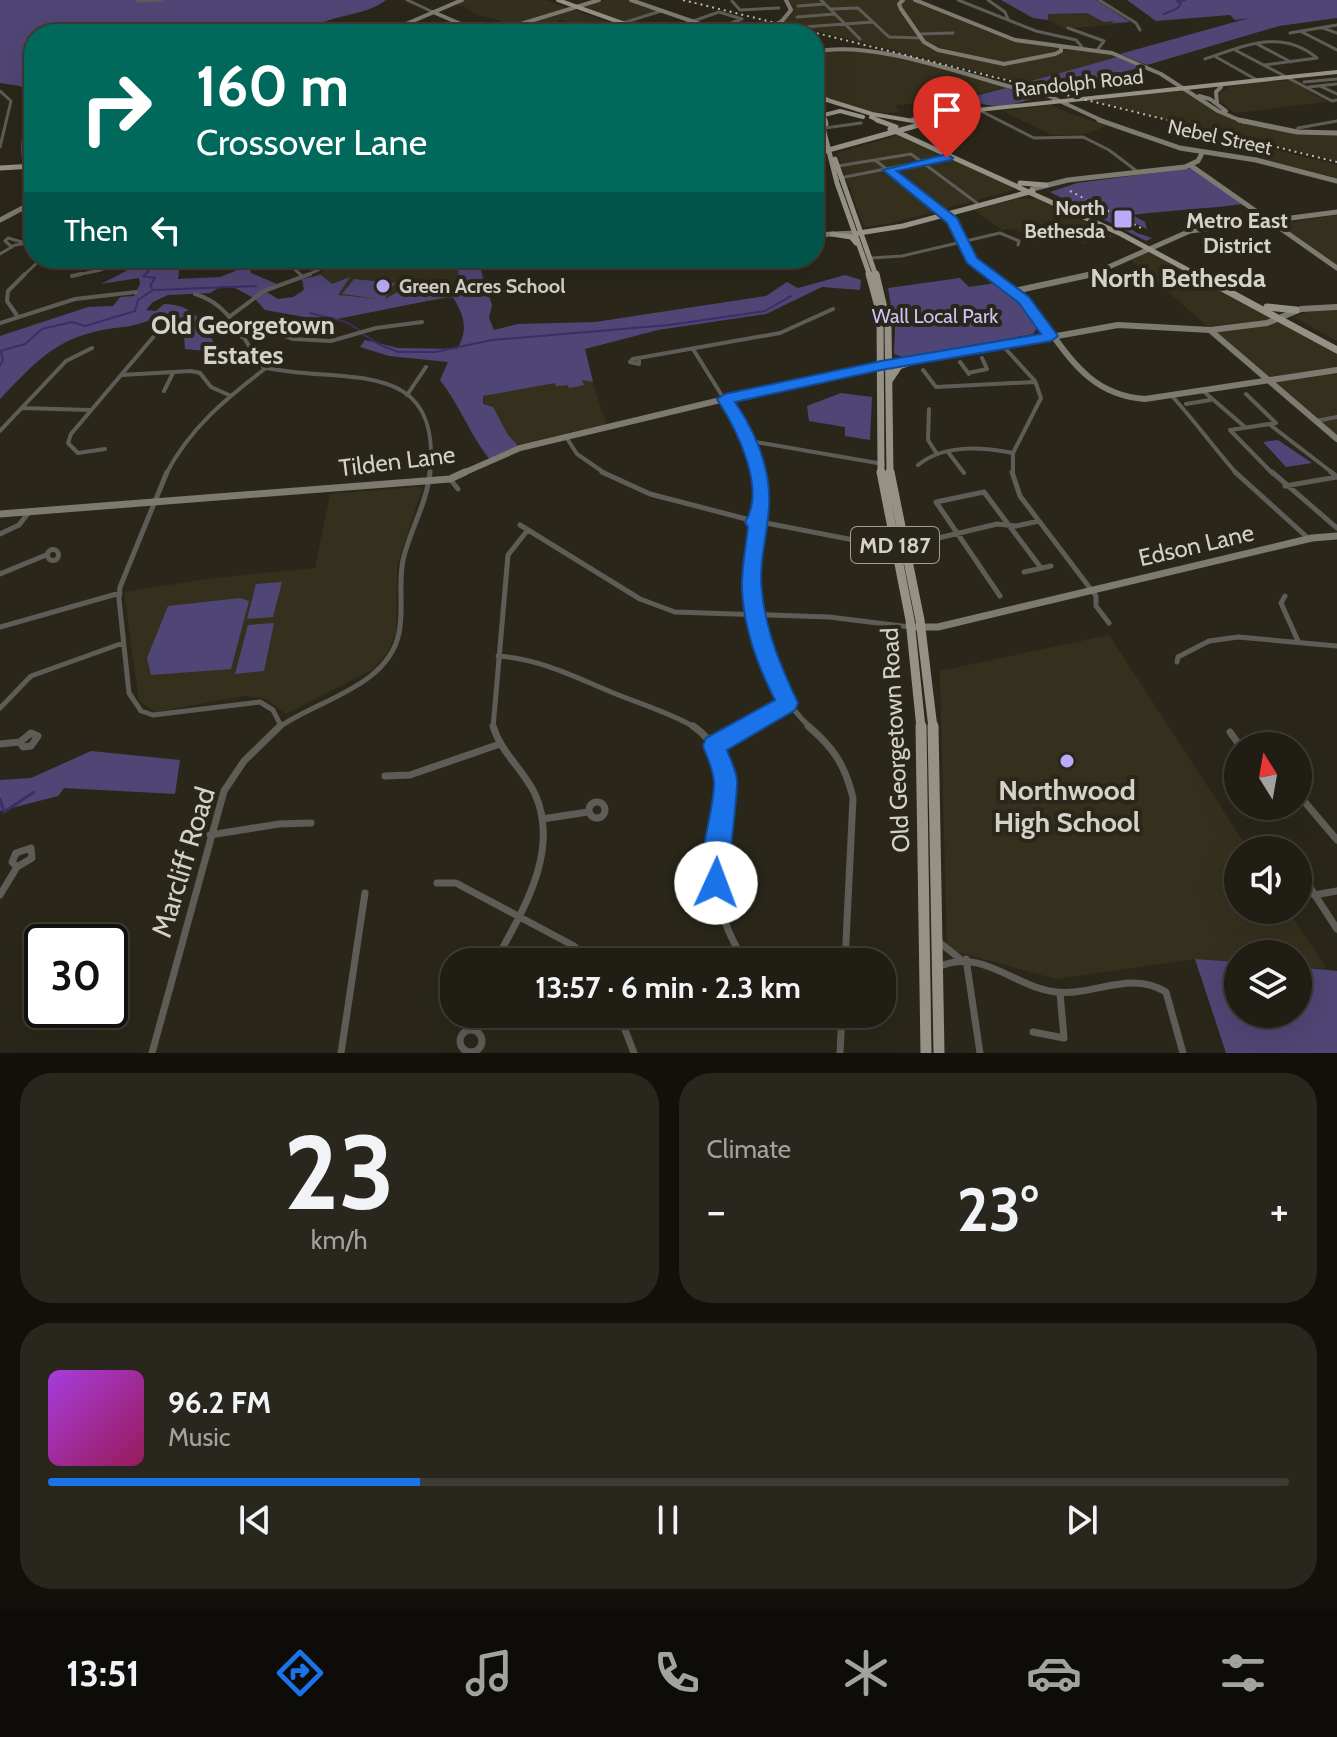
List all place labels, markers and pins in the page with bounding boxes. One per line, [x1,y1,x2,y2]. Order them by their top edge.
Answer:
pin [913,76,981,158]
place label: North Bethesda [1024,196,1105,243]
marker: North Bethesda [1112,208,1134,230]
place label: Green Acres School [399,274,566,298]
marker: Green Acres School [374,277,392,295]
marker: Northwood High School [1058,752,1076,770]
place label: Northwood High School [994,773,1140,839]

